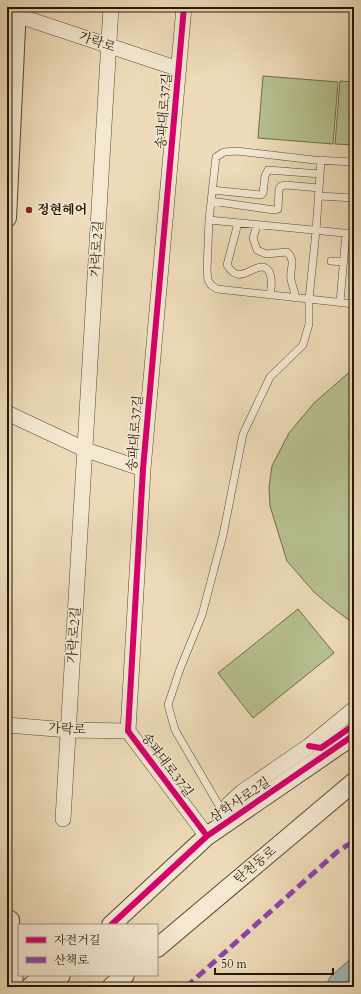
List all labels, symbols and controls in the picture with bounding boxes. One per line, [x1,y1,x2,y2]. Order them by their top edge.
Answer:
street label: 가락로 [76,27,118,57]
street label: 송파대로37길 [152,72,176,150]
place label: 정현헤어 [37,201,87,219]
marker: 정현헤어 [24,205,34,215]
street label: 가락로2길 [87,220,107,278]
street label: 송파대로37길 [123,394,147,472]
street label: 가락로2길 [63,606,85,664]
street label: 가락로 [48,719,87,739]
street label: 송파대로37길 [137,729,197,801]
street label: 삼학사로2길 [206,773,274,827]
street label: 탄천동로 [230,842,280,888]
legend [18,924,158,976]
text: 자전거길 [54,932,100,948]
scale bar [215,950,333,976]
text: 산책로 [54,952,89,968]
text: 50 m [221,956,248,972]

